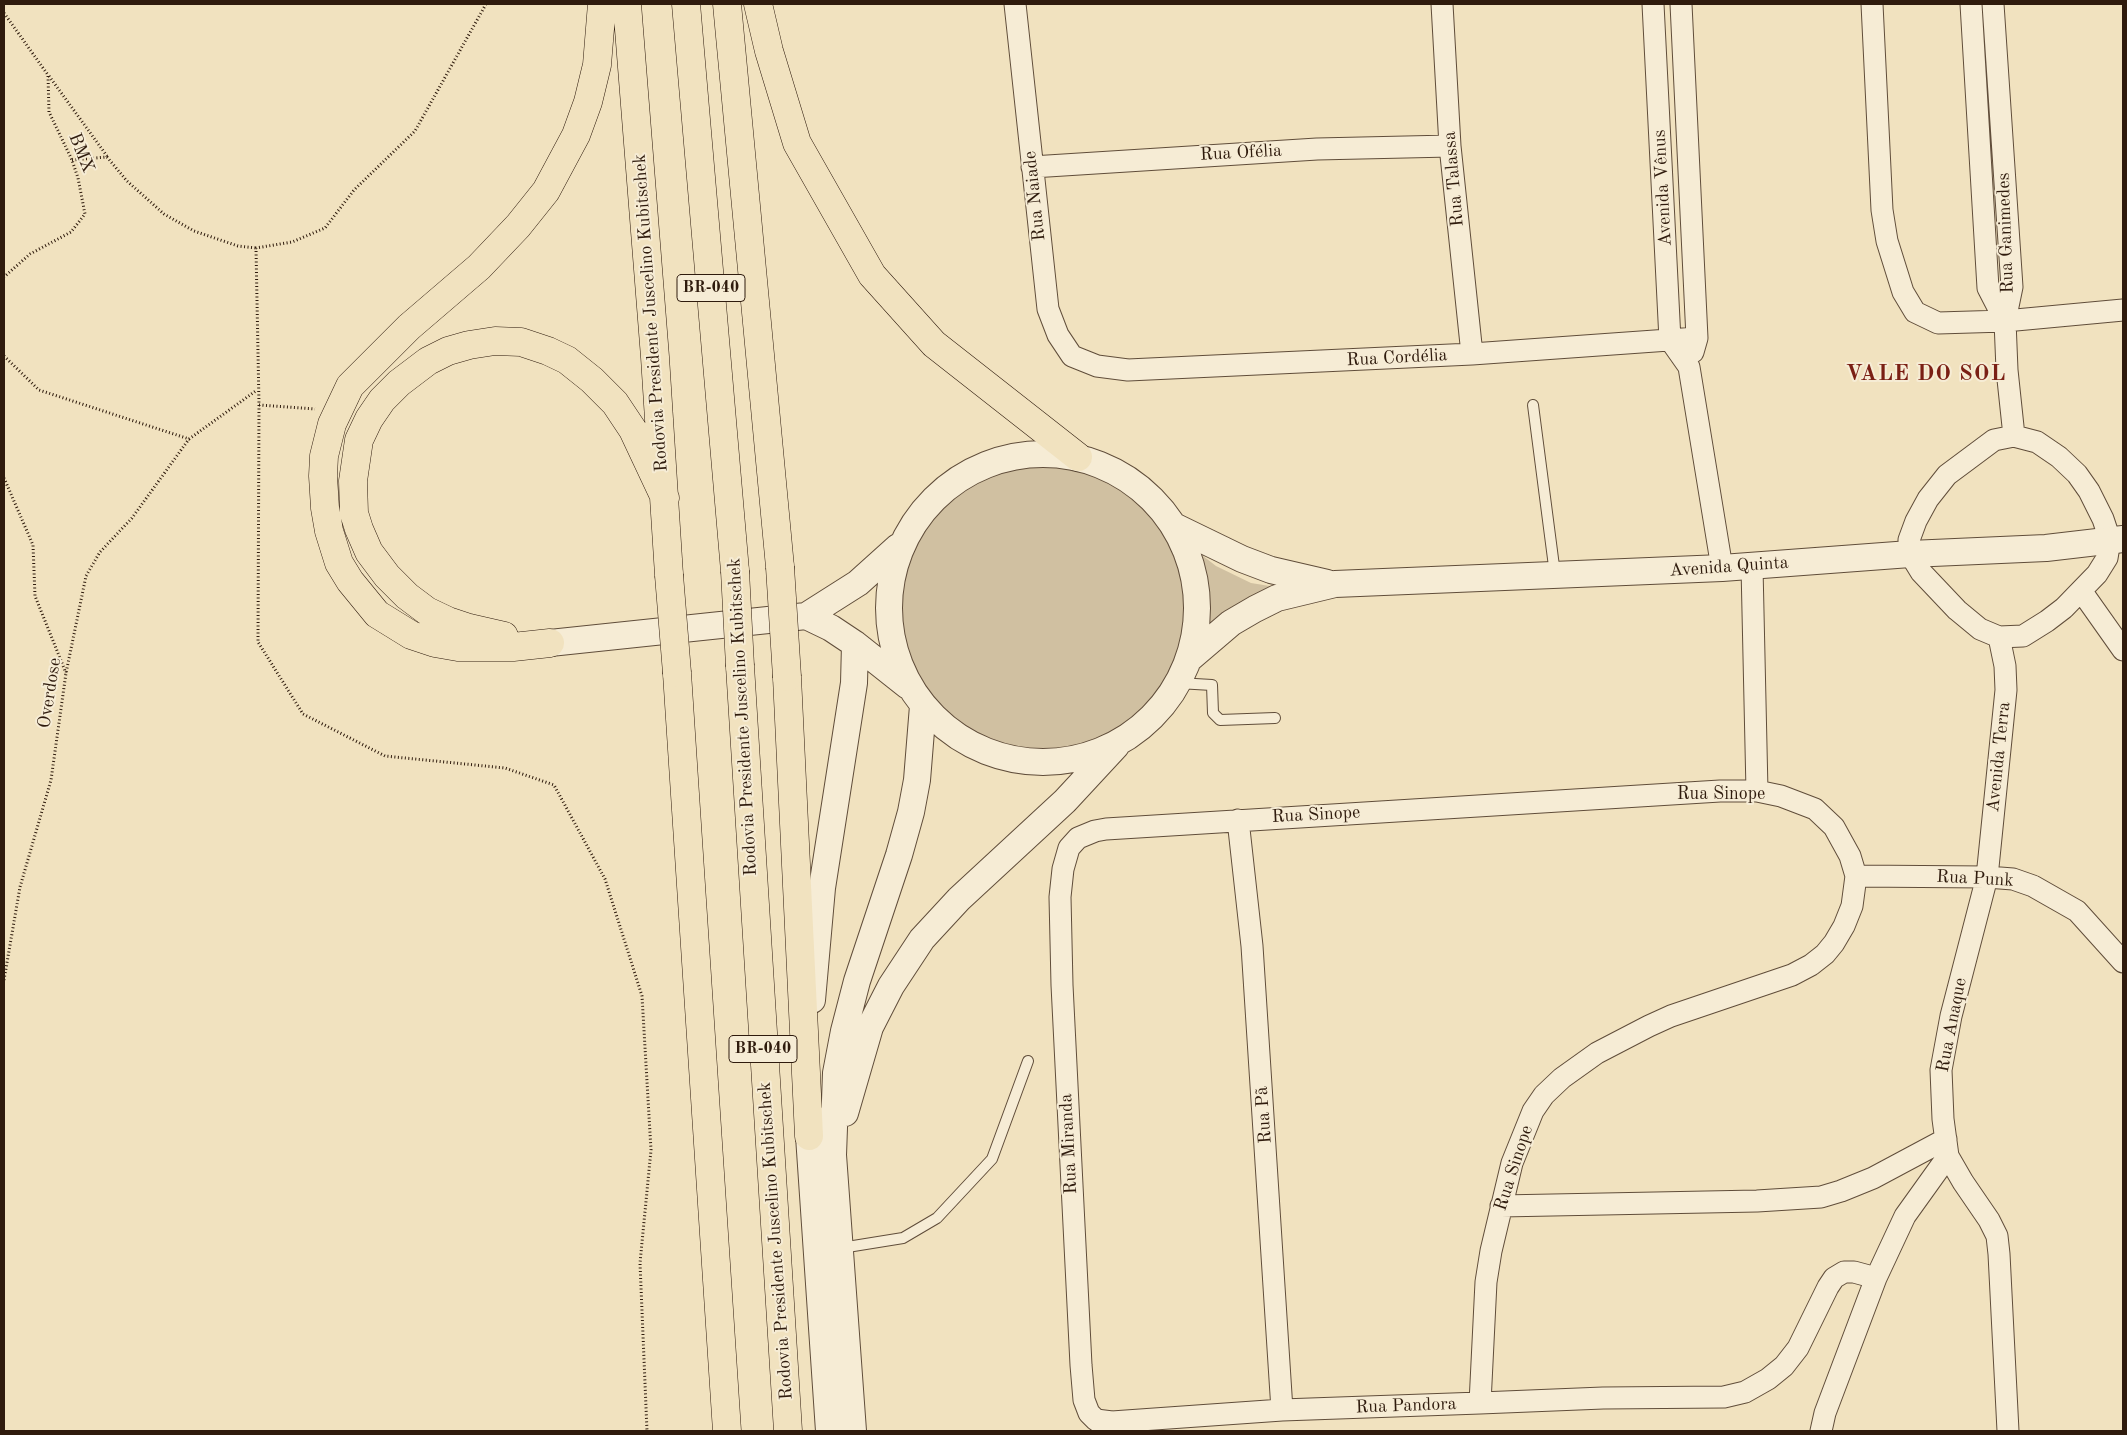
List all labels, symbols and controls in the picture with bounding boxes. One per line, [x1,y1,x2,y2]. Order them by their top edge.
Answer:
street label: Avenida Vênus [1649,129,1677,247]
street label: BMX [63,130,99,176]
street label: Rua Talassa [1439,130,1469,228]
street label: Rua Ofélia [1200,140,1282,166]
street label: Rua Naiade [1020,150,1050,242]
street label: Rodovia Presidente Juscelino Kubitschek [629,153,673,473]
street label: Rua Ganimedes [1993,172,2019,294]
road number: BR-040 [677,274,745,302]
street label: Rua Cordélia [1346,345,1448,371]
district label: VALE DO SOL [1844,361,2008,387]
street label: Avenida Quinta [1669,552,1789,582]
street label: Rodovia Presidente Juscelino Kubitschek [724,557,762,877]
street label: Overdose [34,656,66,730]
street label: Avenida Terra [1982,701,2016,813]
street label: Rua Sinope [1677,783,1765,805]
street label: Rua Sinope [1271,802,1361,828]
street label: Rua Punk [1936,866,2014,892]
street label: Rua Anaque [1932,976,1972,1074]
road number: BR-040 [729,1036,797,1062]
street label: Rodovia Presidente Juscelino Kubitschek [754,1081,798,1401]
street label: Rua Pã [1251,1086,1277,1144]
street label: Rua Miranda [1056,1093,1082,1195]
street label: Rua Sinope [1490,1122,1538,1214]
street label: Rua Pandora [1355,1393,1457,1419]

